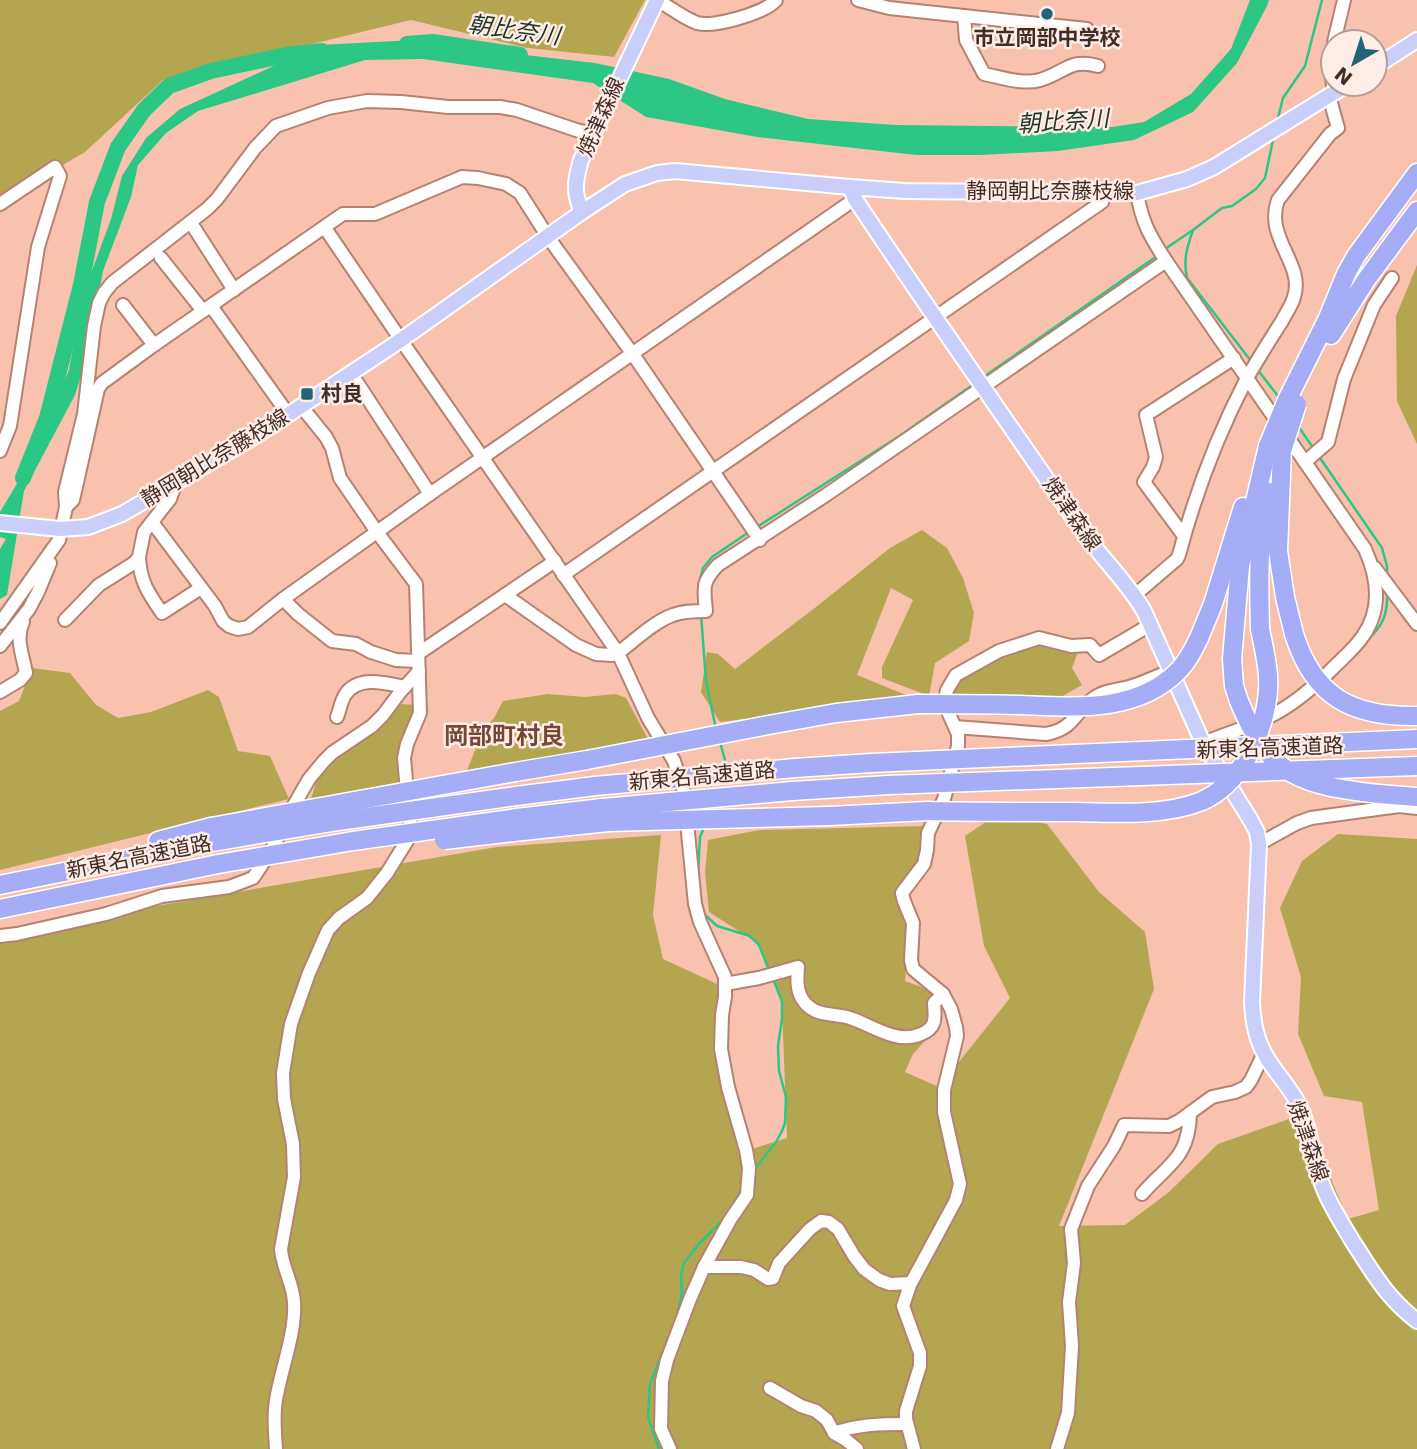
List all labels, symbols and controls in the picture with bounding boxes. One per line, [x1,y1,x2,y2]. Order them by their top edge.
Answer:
marker: 市立岡部中学校 [1039,6,1055,22]
water label: 朝比奈川 [467,11,564,50]
place label: 市立岡部中学校 [974,26,1121,50]
north arrow [1319,28,1389,98]
text: N [1330,63,1356,90]
street label: 焼津森線 [573,74,629,160]
water label: 朝比奈川 [1016,105,1113,137]
street label: 静岡朝比奈藤枝線 [966,179,1134,203]
place label: 村良 [321,382,363,406]
marker: 村良 [299,386,315,402]
street label: 静岡朝比奈藤枝線 [137,404,293,512]
street label: 焼津森線 [1038,473,1106,555]
district label: 岡部町村良 [444,722,564,750]
street label: 新東名高速道路 [1196,733,1344,763]
street label: 新東名高速道路 [628,758,776,794]
street label: 新東名高速道路 [65,831,213,883]
street label: 焼津森線 [1283,1097,1333,1185]

